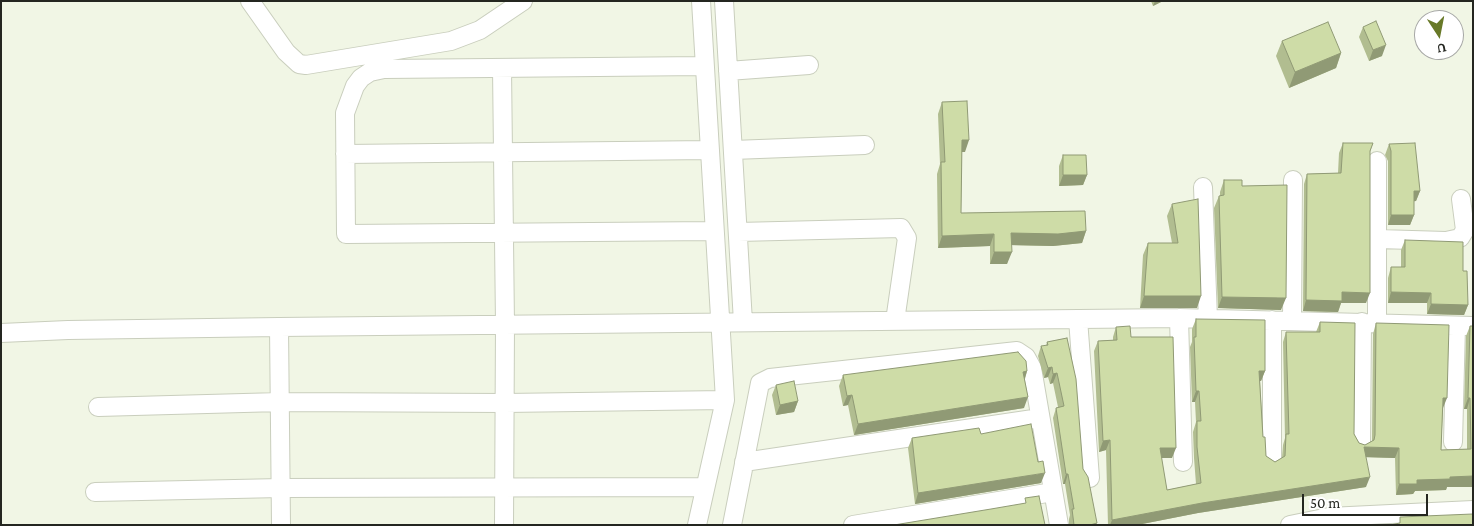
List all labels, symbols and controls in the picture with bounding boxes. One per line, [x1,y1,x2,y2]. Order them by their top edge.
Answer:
north arrow [1414,10,1464,60]
text: U [1435,40,1448,58]
scale bar [1304,484,1430,516]
text: 50 m [1310,495,1340,511]

